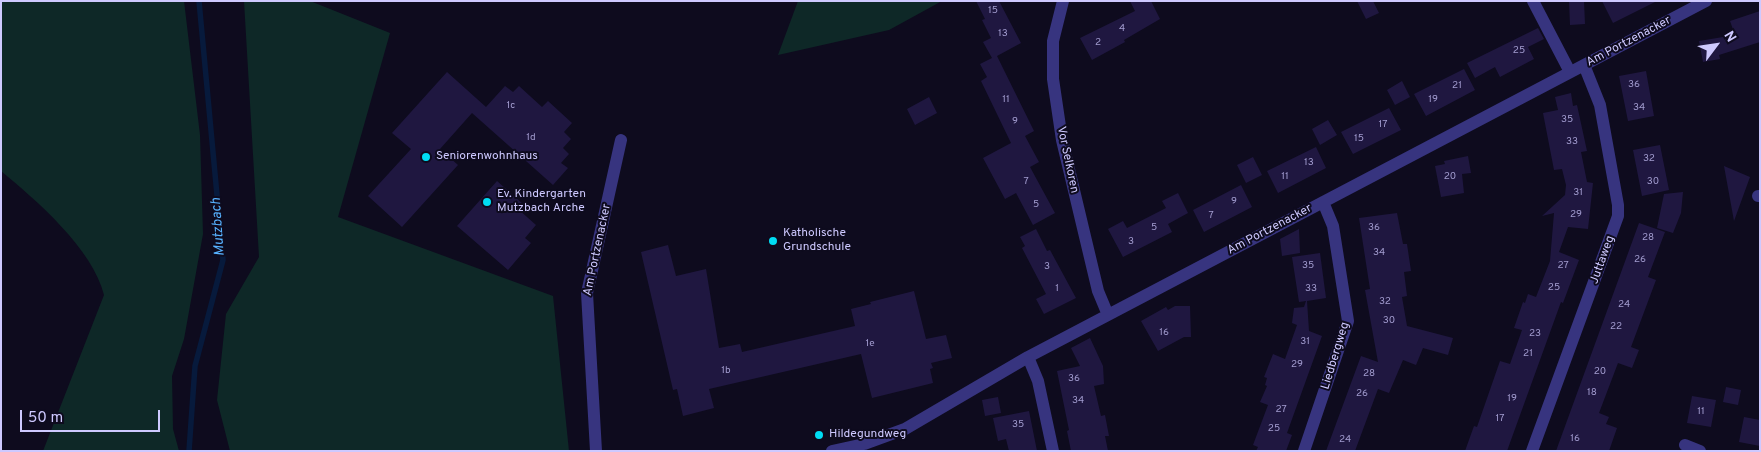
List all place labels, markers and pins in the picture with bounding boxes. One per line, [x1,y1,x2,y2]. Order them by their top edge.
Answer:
place label: Seniorenwohnhaus [436,150,538,164]
marker: Seniorenwohnhaus [420,151,432,163]
place label: Ev. Kindergarten Mutzbach Arche [497,188,586,216]
marker: Ev. Kindergarten Mutzbach Arche [481,196,493,208]
place label: Katholische Grundschule [783,227,851,255]
marker: Katholische Grundschule [767,235,779,247]
place label: Hildegundweg [829,428,906,442]
marker: Hildegundweg [813,429,825,441]

